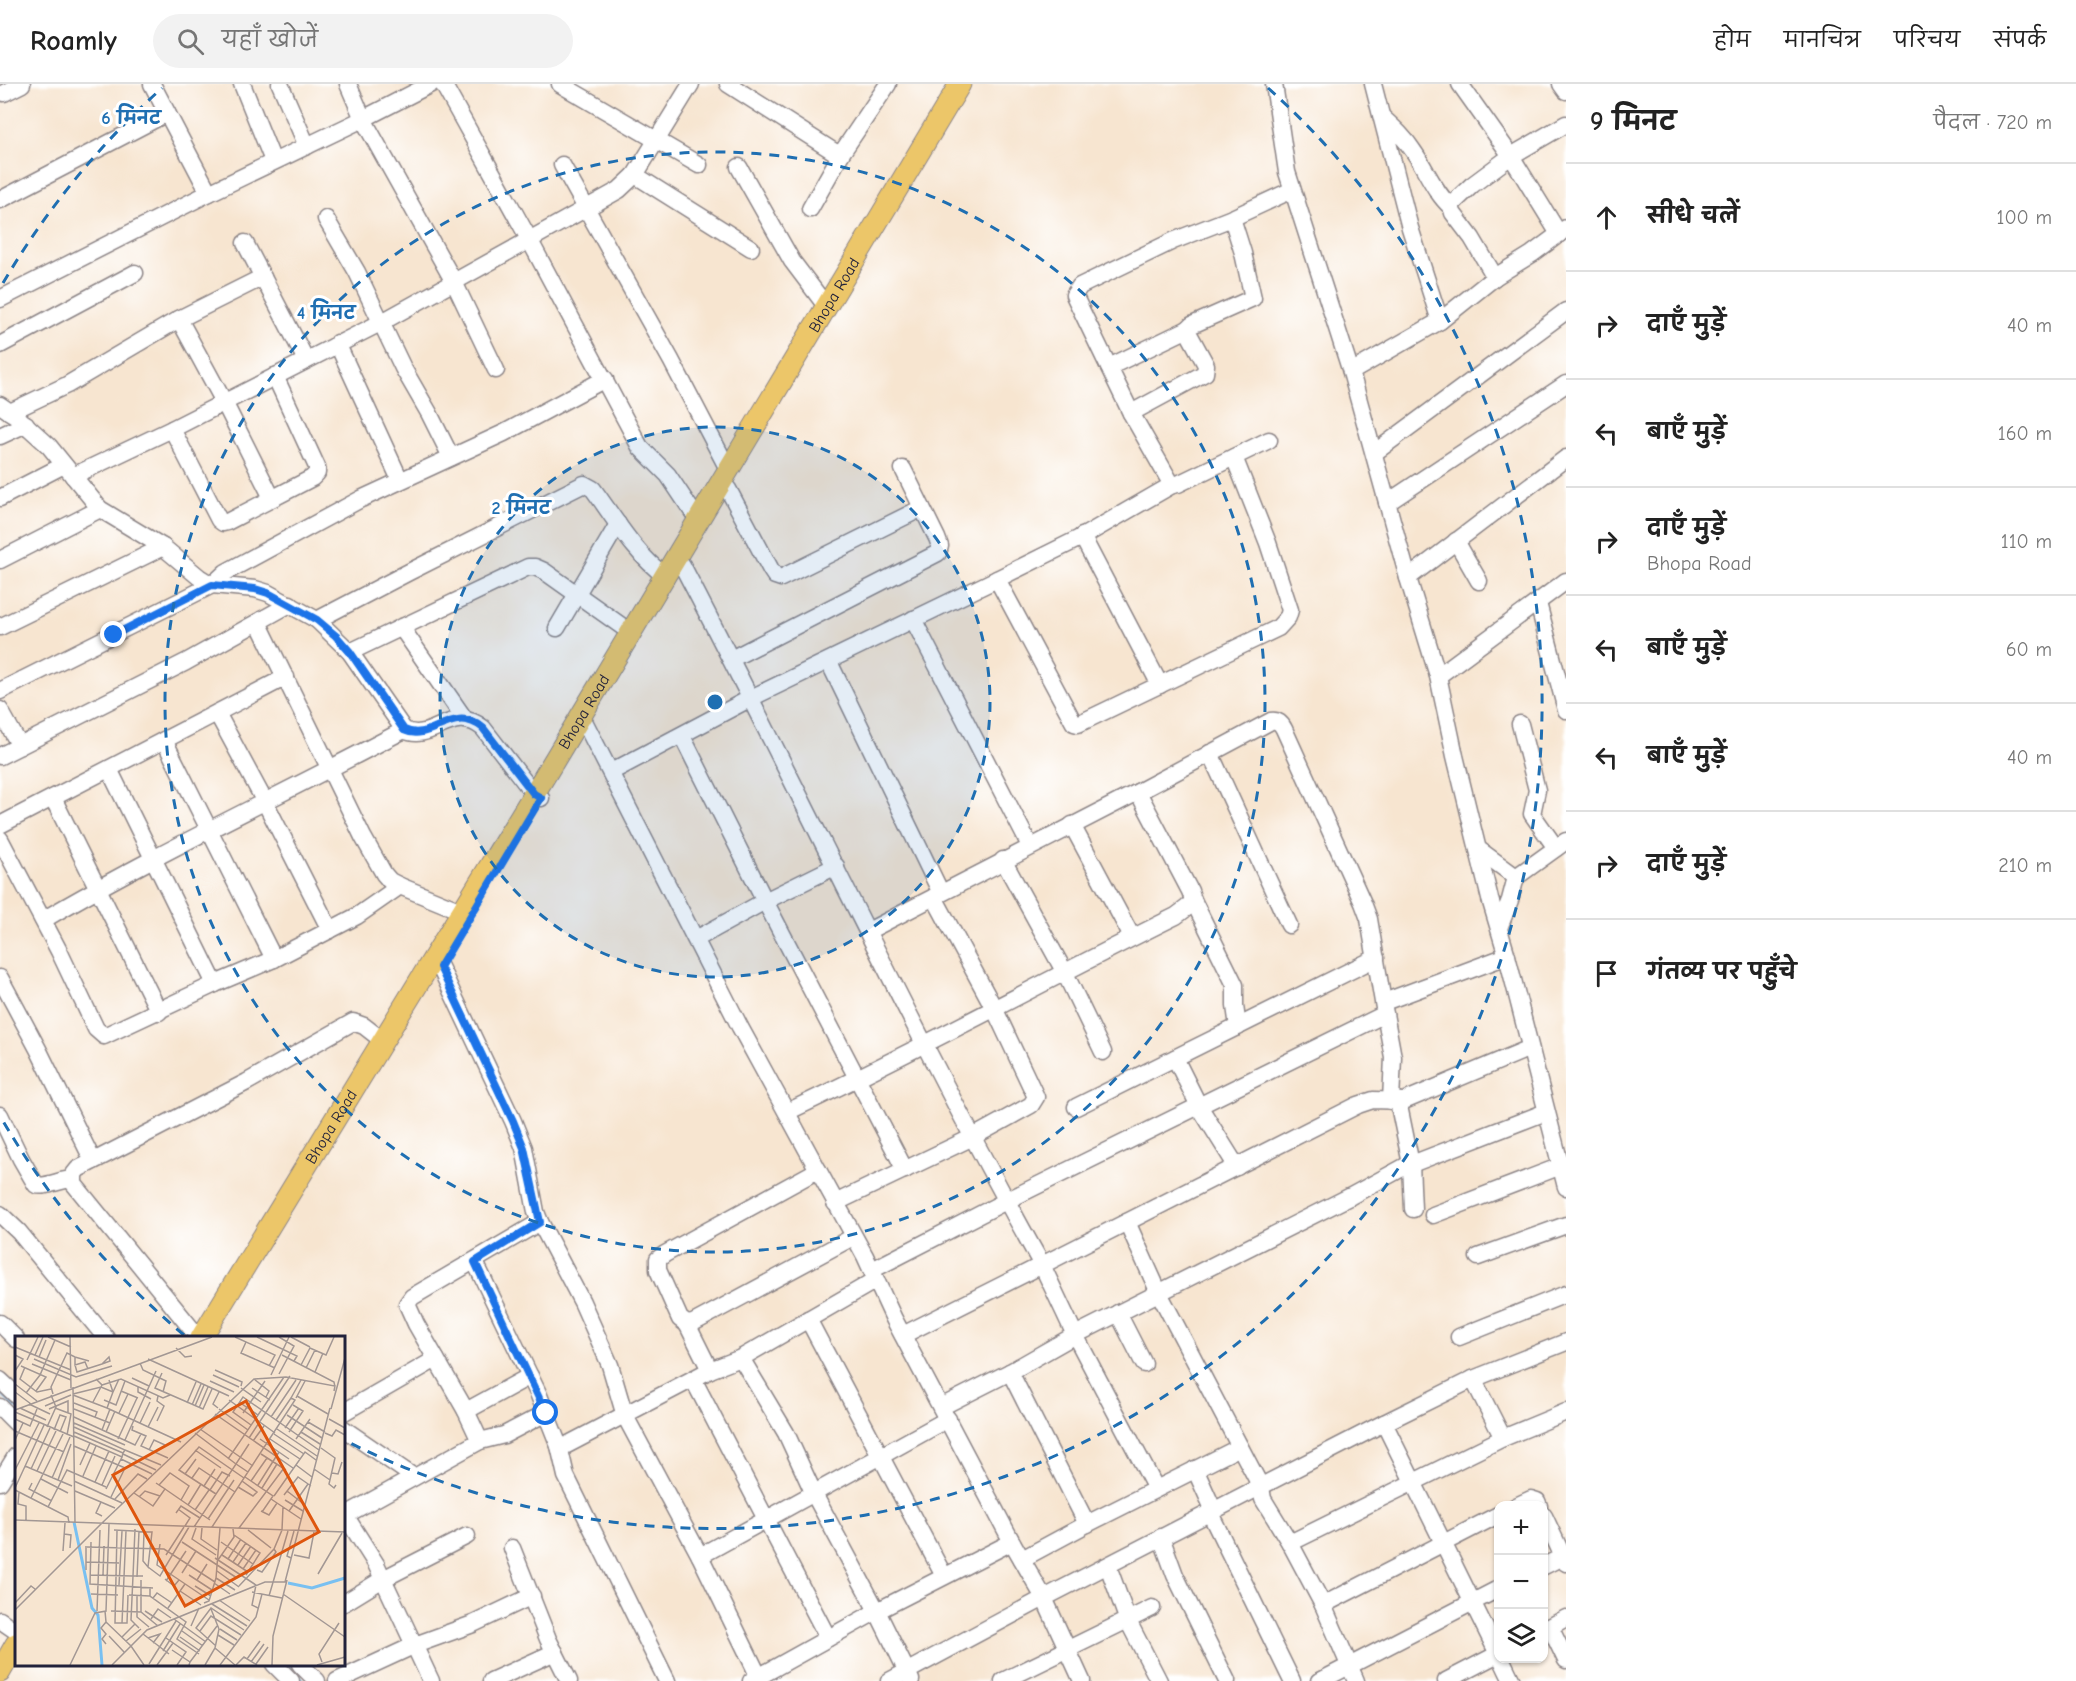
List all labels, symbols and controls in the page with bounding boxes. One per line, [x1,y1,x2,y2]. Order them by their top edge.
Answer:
search box [153,14,573,68]
text: Roamly [30,25,117,57]
icon: search [174,25,207,58]
text: यहाँ खोजें [222,27,318,53]
text: होम [1714,28,1751,52]
text: मानचित्र [1784,28,1861,52]
text: परिचय [1894,28,1960,52]
text: संपर्क [1993,28,2046,52]
text: 6 मिनट [101,103,163,129]
text: 9 मिनट [1590,107,1676,137]
text: पैदल · 720 m [1934,111,2052,134]
icon: ahead [1590,201,1623,234]
text: सीधे चलें [1647,203,1739,229]
text: 100 m [1997,206,2052,229]
street label: Bhopa Road [805,255,864,336]
text: 4 मिनट [297,298,357,324]
icon: right [1590,309,1623,342]
text: दाएँ मुड़ें [1647,311,1726,337]
text: 40 m [2007,314,2052,337]
icon: left [1590,417,1623,450]
text: बाएँ मुड़ें [1647,419,1726,445]
text: 160 m [1998,422,2052,445]
text: 2 मिनट [491,493,553,519]
text: दाएँ मुड़ें [1647,515,1726,541]
icon: right [1590,525,1623,558]
text: 110 m [2001,530,2052,553]
text: Bhopa Road [1647,552,1752,575]
route end [100,621,126,647]
icon: left [1590,633,1623,666]
text: बाएँ मुड़ें [1647,635,1726,661]
text: 60 m [2006,638,2052,661]
street label: Bhopa Road [555,672,614,753]
centre of rings [705,692,725,712]
icon: left [1590,741,1623,774]
text: बाएँ मुड़ें [1647,743,1726,769]
text: 40 m [2007,746,2052,769]
icon: right [1590,849,1623,882]
text: दाएँ मुड़ें [1647,851,1726,877]
text: 210 m [1998,854,2052,877]
icon: arrive [1590,957,1623,990]
text: गंतव्य पर पहुँचे [1647,959,1796,985]
street label: Bhopa Road [302,1087,361,1167]
inset map [15,1336,345,1666]
route start [532,1399,558,1425]
map controls [1494,1501,1548,1663]
button: + [1494,1501,1548,1555]
button: − [1494,1555,1548,1609]
button: layers [1494,1609,1548,1663]

